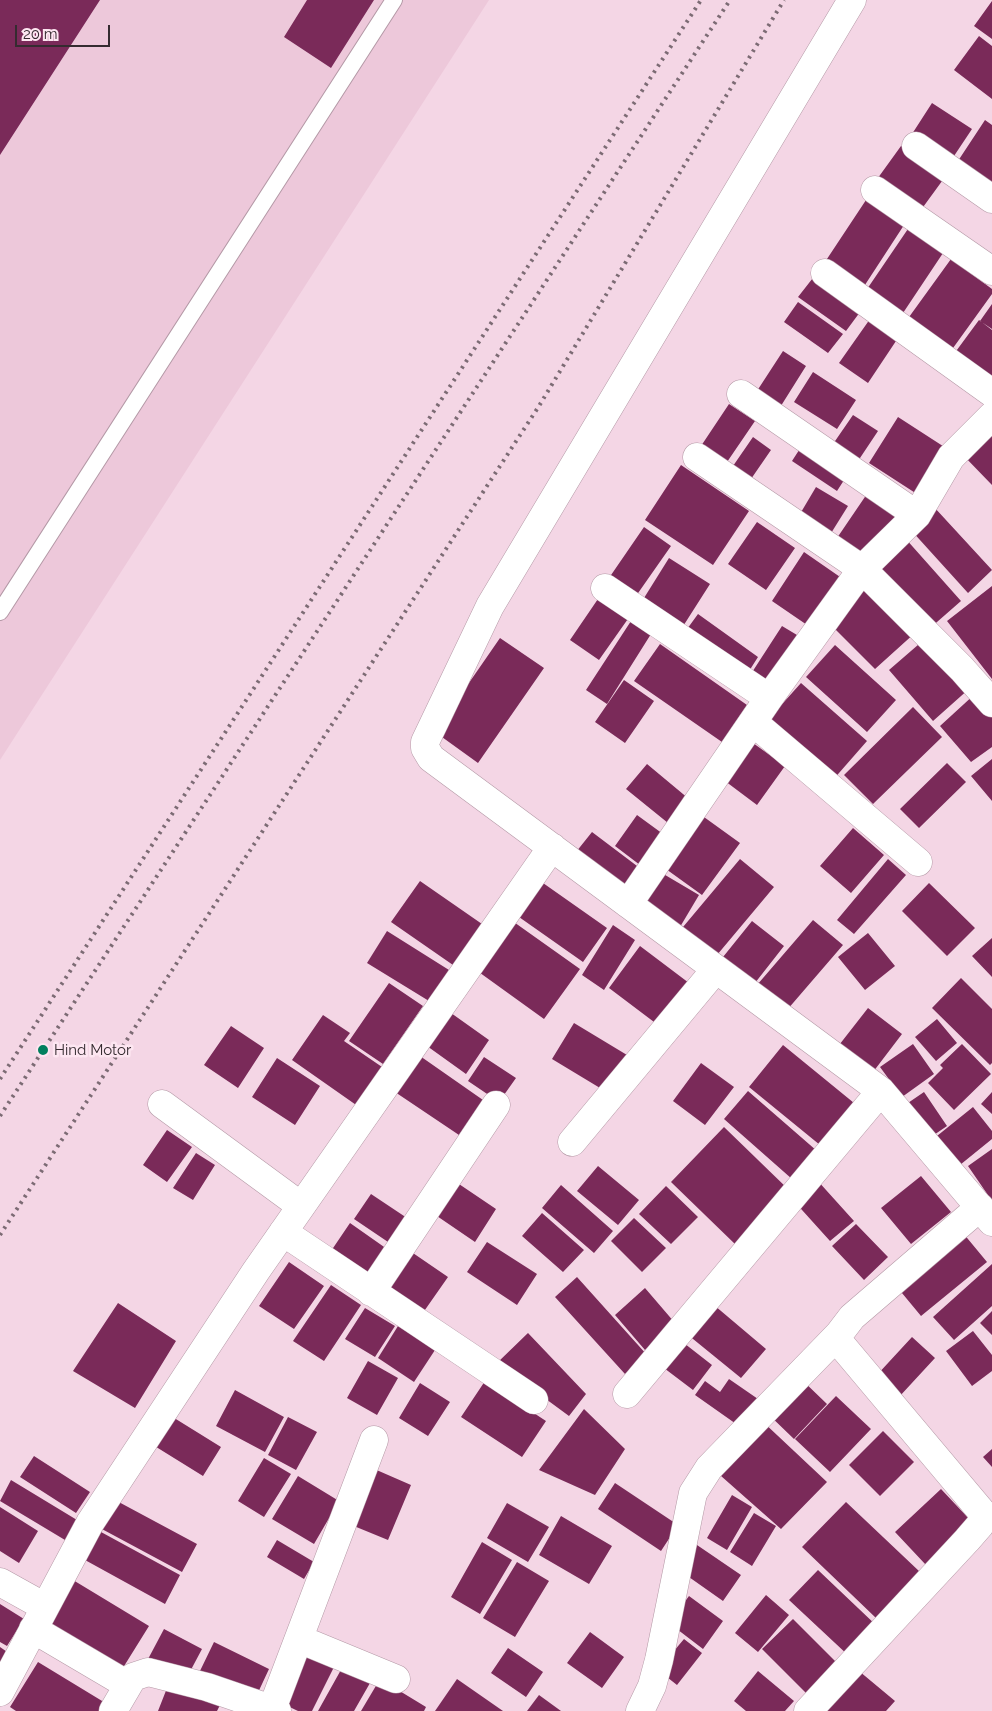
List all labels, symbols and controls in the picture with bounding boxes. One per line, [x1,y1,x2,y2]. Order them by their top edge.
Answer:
scale bar [18,15,112,47]
text: 20 m [23,25,58,43]
place label: Hind Motor [54,1041,131,1059]
marker: Hind Motor [36,1043,50,1057]

